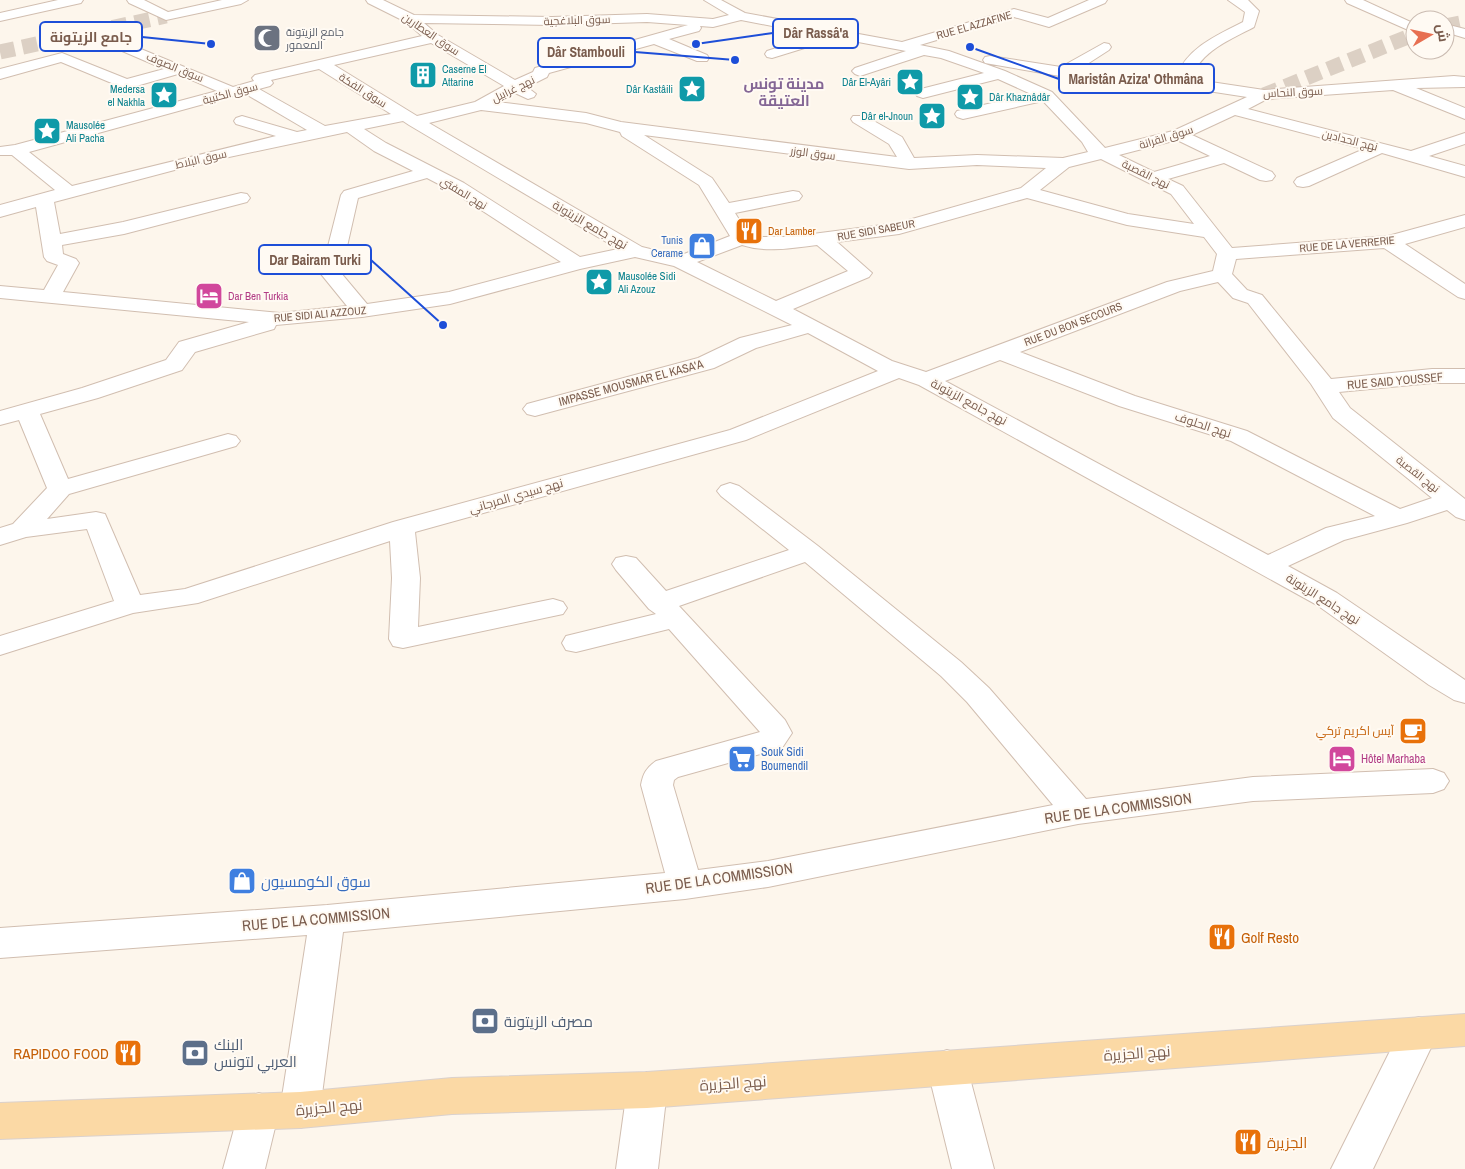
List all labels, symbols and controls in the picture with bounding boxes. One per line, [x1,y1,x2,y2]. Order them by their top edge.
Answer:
street label: RUE EL AZZAFINE [935,8,1013,42]
street label: سوق العطارين [400,10,462,58]
north arrow [1405,10,1455,60]
street label: سوق البلاغجية [543,12,611,28]
callout: Dâr Rassâ'a [773,19,858,48]
callout: جامع الزيتونة [40,22,142,51]
mosque icon: جامع الزيتونة المعمور [252,23,282,53]
text: ش [1433,23,1453,43]
text: Dâr Rassâ'a [783,24,849,42]
place label: جامع الزيتونة المعمور [285,25,344,52]
text: جامع الزيتونة [50,28,132,47]
callout: Dâr Stambouli [538,38,635,67]
text: Dâr Stambouli [547,43,625,61]
street label: سوق الصوف [144,49,206,85]
building icon: Caserne El Attarine [408,60,438,90]
place label: Caserne El Attarine [441,62,487,89]
callout: Maristân Aziza' Othmâna [1059,64,1214,93]
place icon: Dâr El-Ayâri [895,67,925,97]
street label: سوق الفكة [336,70,390,110]
text: Maristân Aziza' Othmâna [1068,70,1204,88]
street label: نهج غرابيل [489,73,537,106]
district label: مدينة تونس العتيقة [744,73,824,111]
place icon: Dâr Kastâili [677,74,707,104]
place label: Dâr El-Ayâri [842,75,891,89]
street label: سوق الكتبية [201,79,259,107]
place icon: Medersa el Nakhla [149,80,179,110]
place label: Medersa el Nakhla [107,82,145,109]
place label: Dâr Kastâili [626,82,673,96]
place icon: Dâr Khaznâdâr [955,82,985,112]
street label: سوق النحاس [1263,83,1323,101]
place label: Dâr Khaznâdâr [989,90,1050,104]
place icon: Dâr el-Jnoun [917,101,947,131]
place label: Dâr el-Jnoun [861,109,913,123]
place icon: Mausolée Ali Pacha [32,116,62,146]
place label: Mausolée Ali Pacha [65,118,105,145]
street label: سوق القرانة [1137,122,1195,152]
street label: نهج الحدادين [1320,126,1379,155]
street label: سوق الوزر [789,143,836,163]
street label: سوق البلاط [174,146,228,172]
street label: نهج القصبة [1119,156,1172,193]
street label: نهج المفتي [437,174,490,214]
street label: نهج جامع الزيتونة [549,197,631,253]
restaurant icon: Dar Lamber [734,216,764,246]
street label: RUE SIDI SABEUR [836,216,916,244]
place label: Dar Lamber [768,224,816,238]
shop icon: Tunis Cerame [687,231,717,261]
place label: Tunis Cerame [651,233,683,260]
street label: RUE DE LA VERRERIE [1299,233,1395,255]
callout: Dar Bairam Turki [259,245,371,274]
text: Dar Bairam Turki [269,251,361,269]
place icon: Mausolée Sidi Ali Azouz [584,267,614,297]
place label: Mausolée Sidi Ali Azouz [617,269,676,296]
hotel icon: Dar Ben Turkia [194,281,224,311]
place label: Dar Ben Turkia [228,289,288,303]
street label: RUE DU BON SECOURS [1022,299,1124,349]
street label: RUE SIDI ALI AZZOUZ [273,303,367,325]
street label: IMPASSE MOUSMAR EL KASA'A [557,356,705,410]
street label: RUE SAID YOUSSEF [1346,369,1444,393]
street label: نهج جامع الزيتونة [928,375,1010,429]
street label: نهج الحلوف [1173,408,1233,442]
street label: نهج القصبة [1393,453,1443,496]
street label: نهج سيدي المرجاني [467,475,565,519]
street label: نهج جامع الزيتونة [1283,570,1363,628]
cafe icon: آيس اكريم تركي [1398,716,1428,746]
place label: آيس اكريم تركي [1316,723,1395,741]
supermarket icon: Souk Sidi Boumendil [727,744,757,774]
place label: Souk Sidi Boumendil [761,744,808,774]
hotel icon: Hôtel Marhaba [1327,744,1357,774]
place label: Hôtel Marhaba [1361,751,1426,767]
street label: RUE DE LA COMMISSION [1043,787,1193,829]
street label: RUE DE LA COMMISSION [644,857,794,899]
shop icon: سوق الكومسيون [227,866,257,896]
place label: سوق الكومسيون [261,871,371,892]
street label: RUE DE LA COMMISSION [241,902,391,936]
restaurant icon: Golf Resto [1207,922,1237,952]
place label: Golf Resto [1241,927,1299,948]
bank icon: مصرف الزيتونة [470,1006,500,1036]
place label: مصرف الزيتونة [504,1011,593,1032]
place label: البنك العربي لتونس [214,1034,297,1074]
restaurant icon: RAPIDOO FOOD [113,1038,143,1068]
bank icon: البنك العربي لتونس [180,1038,210,1068]
street label: نهج الجزيرة [1103,1040,1171,1067]
place label: RAPIDOO FOOD [13,1043,109,1064]
street label: نهج الجزيرة [699,1070,767,1097]
street label: نهج الجزيرة [295,1094,363,1121]
restaurant icon: الجزيرة [1233,1127,1263,1157]
place label: الجزيرة [1267,1132,1307,1153]

